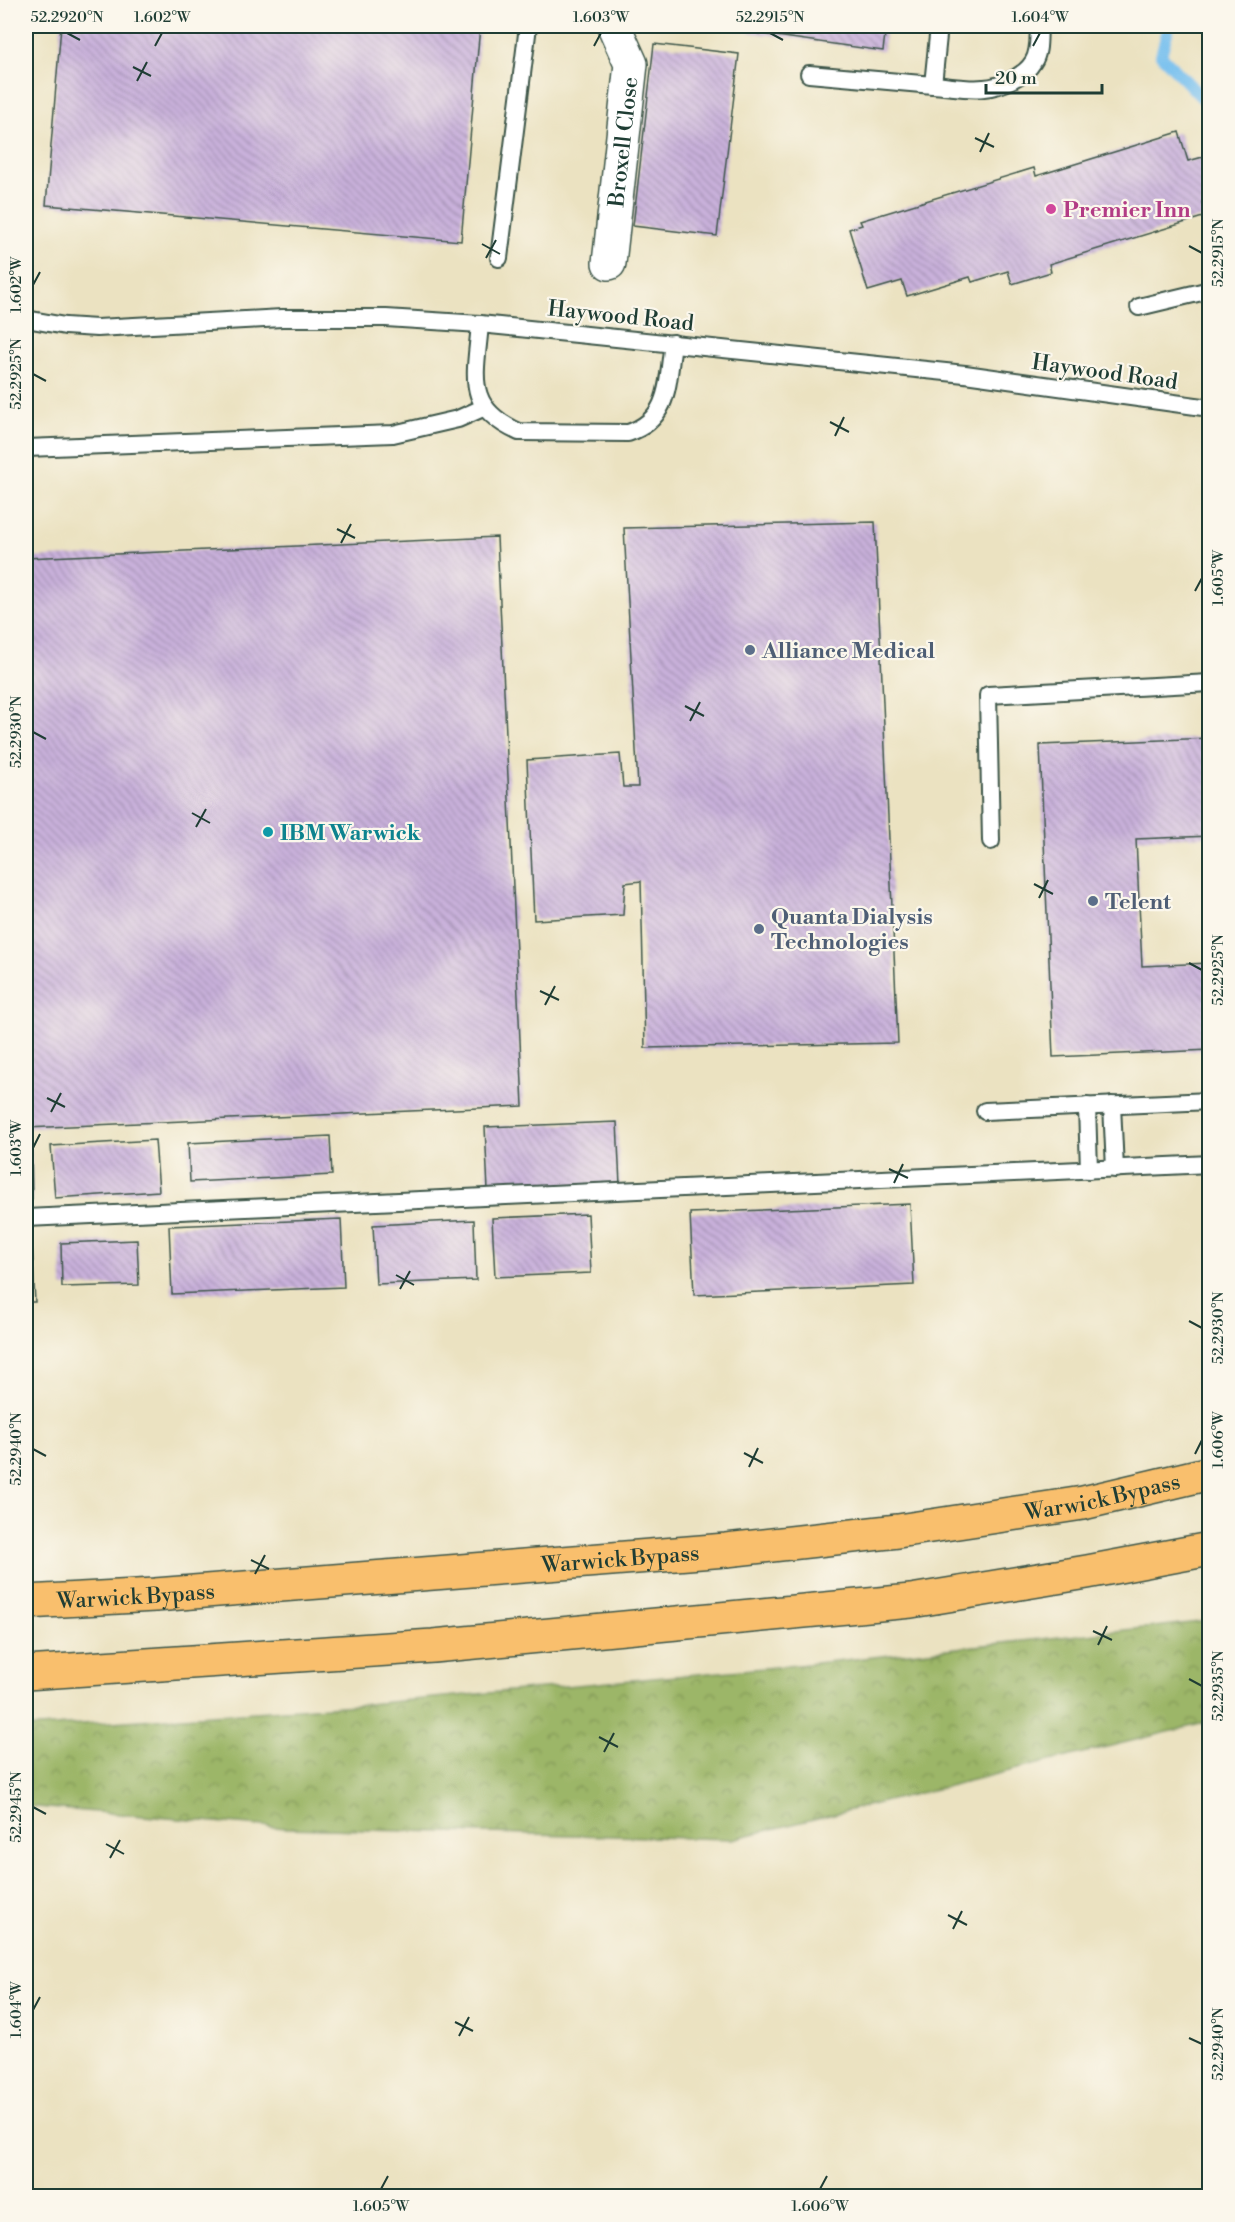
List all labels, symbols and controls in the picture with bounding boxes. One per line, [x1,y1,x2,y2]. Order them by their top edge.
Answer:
text: 52.2920°N [31,8,103,27]
text: 1.602°W [134,8,191,27]
text: 1.603°W [573,8,630,27]
text: 52.2915°N [736,8,804,27]
text: 1.604°W [1011,8,1069,27]
scale bar [986,57,1102,95]
text: 20 m [995,67,1037,90]
street label: Broxell Close [603,75,645,209]
place label: Premier Inn [1063,197,1191,224]
marker: Premier Inn [1044,202,1058,216]
text: 52.2915°N [1209,219,1228,287]
text: 1.602°W [7,256,26,313]
street label: Haywood Road [546,295,696,338]
text: 52.2925°N [7,338,26,410]
street label: Haywood Road [1030,349,1180,396]
text: 1.605°W [1209,549,1228,606]
place label: Alliance Medical [761,638,935,665]
marker: Alliance Medical [743,643,757,657]
text: 52.2930°N [7,696,26,768]
place label: IBM Warwick [280,820,421,847]
marker: IBM Warwick [261,825,275,839]
place label: Telent [1105,889,1171,916]
marker: Telent [1086,894,1100,908]
place label: Quanta Dialysis Technologies [771,904,933,956]
marker: Quanta Dialysis Technologies [752,922,766,936]
text: 52.2925°N [1209,934,1228,1006]
text: 1.603°W [7,1119,26,1176]
text: 52.2930°N [1209,1292,1228,1364]
text: 1.606°W [1209,1411,1228,1469]
text: 52.2940°N [7,1412,26,1486]
street label: Warwick Bypass [1022,1469,1183,1527]
street label: Warwick Bypass [539,1540,700,1580]
street label: Warwick Bypass [55,1578,216,1615]
text: 52.2935°N [1209,1651,1228,1722]
text: 52.2945°N [7,1771,26,1843]
text: 1.604°W [7,1981,26,2039]
text: 52.2940°N [1209,2007,1228,2081]
text: 1.605°W [353,2197,410,2216]
text: 1.606°W [791,2197,849,2216]

